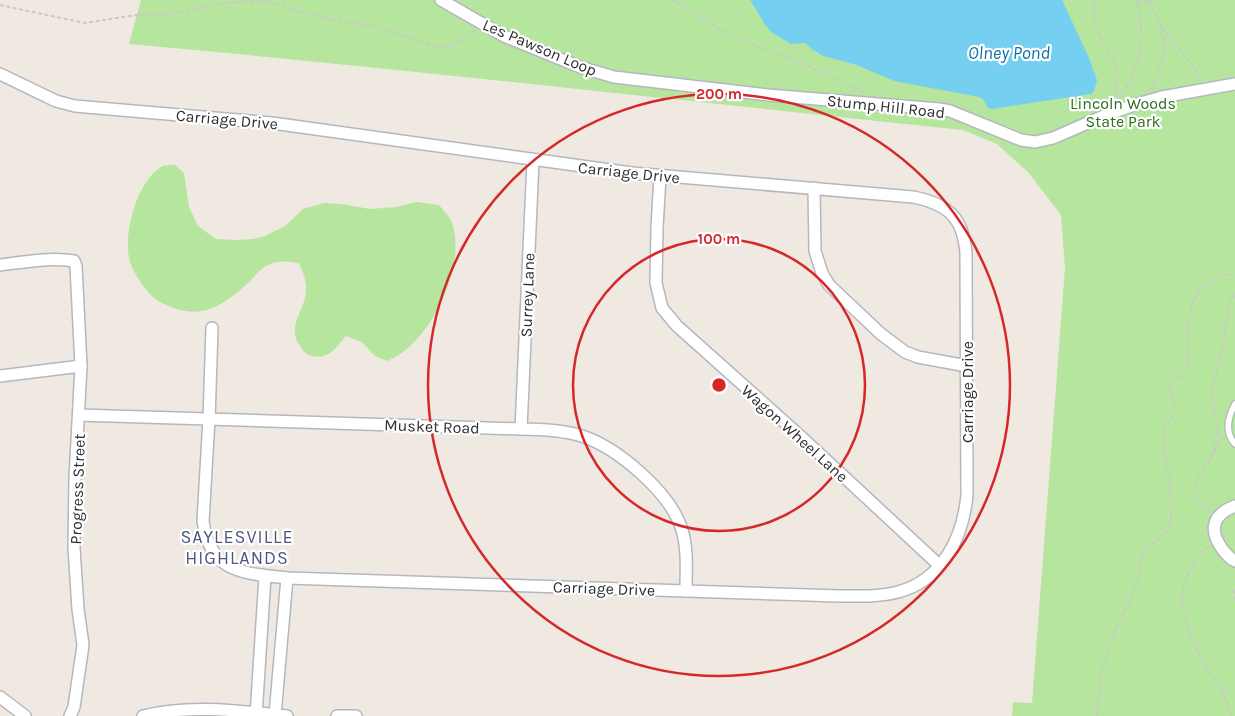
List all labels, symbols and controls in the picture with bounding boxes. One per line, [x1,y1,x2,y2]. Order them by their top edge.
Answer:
street label: Les Pawson Loop [480,15,600,80]
water label: Olney Pond [968,42,1050,64]
text: 200 m [696,85,742,103]
street label: Stump Hill Road [826,91,946,122]
park label: Lincoln Woods State Park [1070,94,1176,131]
street label: Carriage Drive [175,106,279,133]
street label: Carriage Drive [577,158,681,187]
text: 100 m [698,230,740,248]
street label: Surrey Lane [517,252,538,338]
street label: Carriage Drive [958,341,977,443]
centre of rings [710,376,728,394]
street label: Wagon Wheel Lane [738,381,852,486]
street label: Musket Road [384,415,480,438]
street label: Progress Street [66,433,89,545]
district label: SAYLESVILLE HIGHLANDS [180,526,294,569]
street label: Carriage Drive [553,577,655,600]

